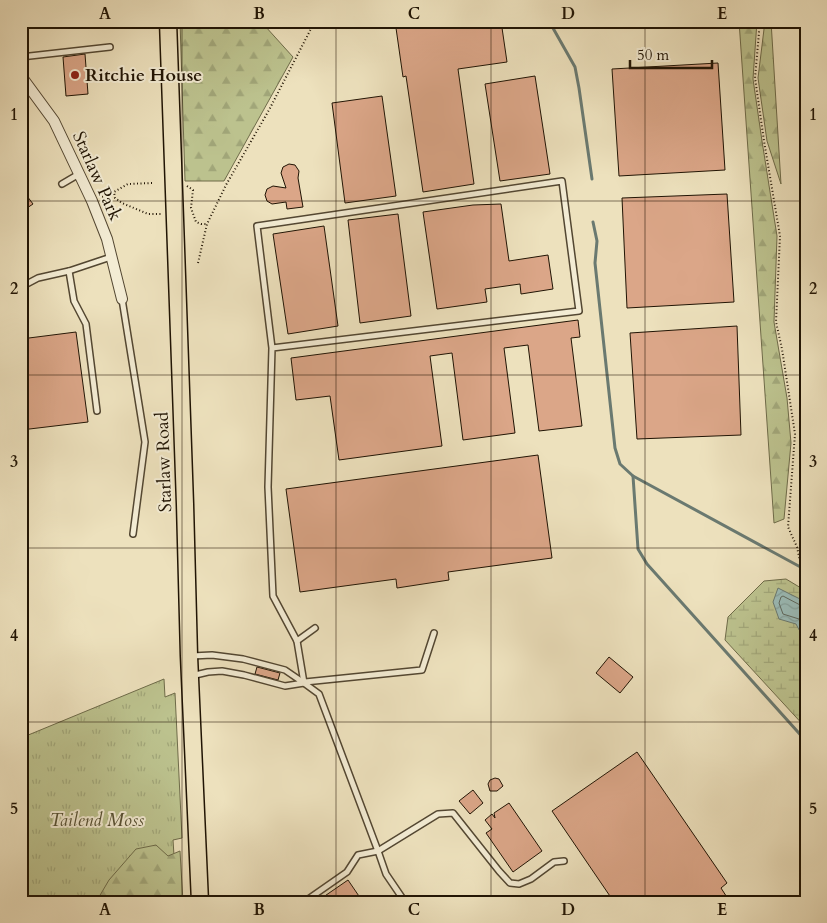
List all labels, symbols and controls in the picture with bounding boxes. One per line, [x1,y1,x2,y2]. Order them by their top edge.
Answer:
text: A [99,3,111,25]
text: B [253,3,265,25]
text: C [408,3,420,25]
text: D [561,3,575,25]
text: E [717,3,727,25]
scale bar [630,38,712,70]
text: 50 m [637,45,669,65]
place label: Ritchie House [85,63,202,88]
marker: Ritchie House [69,69,81,81]
text: 1 [10,104,18,126]
text: 1 [809,104,817,126]
street label: Starlaw Park [66,127,128,225]
text: 2 [10,278,18,300]
text: 2 [809,278,817,300]
street label: Starlaw Road [150,411,178,513]
text: 3 [10,451,18,473]
text: 3 [809,451,817,473]
text: 4 [10,625,18,647]
text: 4 [809,625,817,647]
text: 5 [10,798,18,820]
text: 5 [809,798,817,820]
park label: Tailend Moss [50,808,144,833]
text: A [99,899,111,921]
text: B [253,899,265,921]
text: C [408,899,420,921]
text: D [561,899,575,921]
text: E [717,899,727,921]

